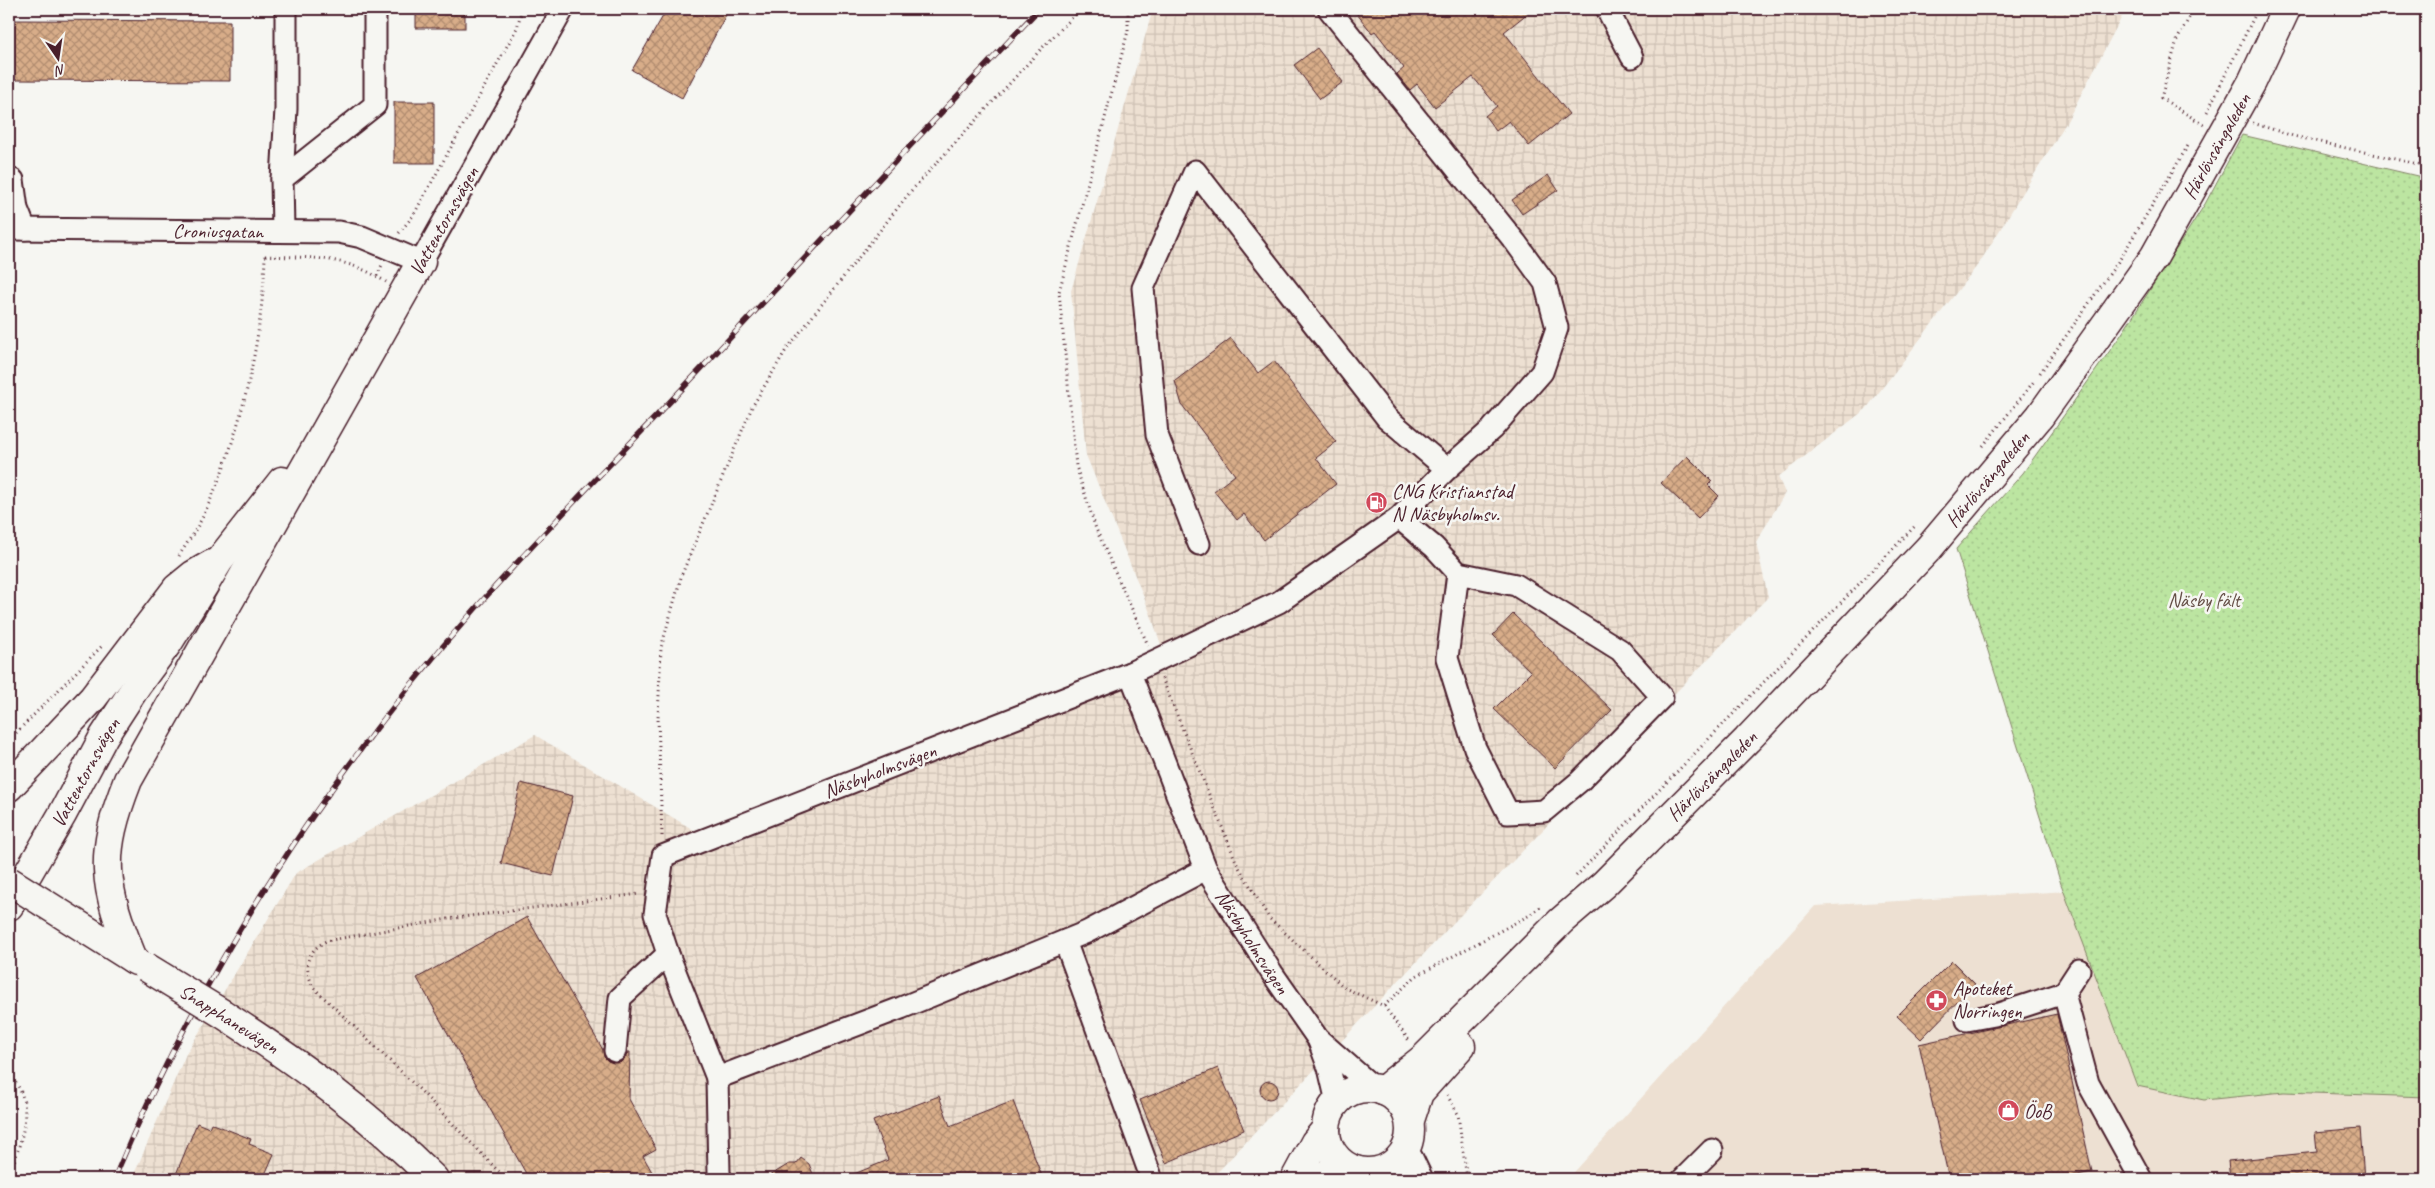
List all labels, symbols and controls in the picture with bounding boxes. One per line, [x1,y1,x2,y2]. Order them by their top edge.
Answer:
north arrow [32,32,82,82]
text: N [52,61,67,80]
street label: Härlövsängaleden [2176,87,2256,204]
street label: Vattentornsvägen [404,161,485,280]
street label: Croniusgatan [173,218,264,244]
street label: Härlövsängaleden [1940,425,2035,532]
place label: CNG Kristianstad N Näsbyholmsv. [1392,479,1516,527]
fuel station icon: CNG Kristianstad N Näsbyholmsv. [1364,490,1388,514]
park label: Näsby fält [2168,588,2243,613]
street label: Vattentornsvägen [45,712,126,832]
street label: Härlövsängaleden [1661,724,1763,826]
street label: Näsbyholmsvägen [820,738,941,804]
street label: Näsbyholmsvägen [1210,885,1296,1000]
place label: Apoteket Norringen [1953,976,2023,1024]
street label: Snapphanevägen [174,978,284,1060]
pharmacy icon: Apoteket Norringen [1925,988,1949,1012]
shop icon: ÖoB [1996,1099,2020,1123]
place label: ÖoB [2024,1099,2053,1124]

